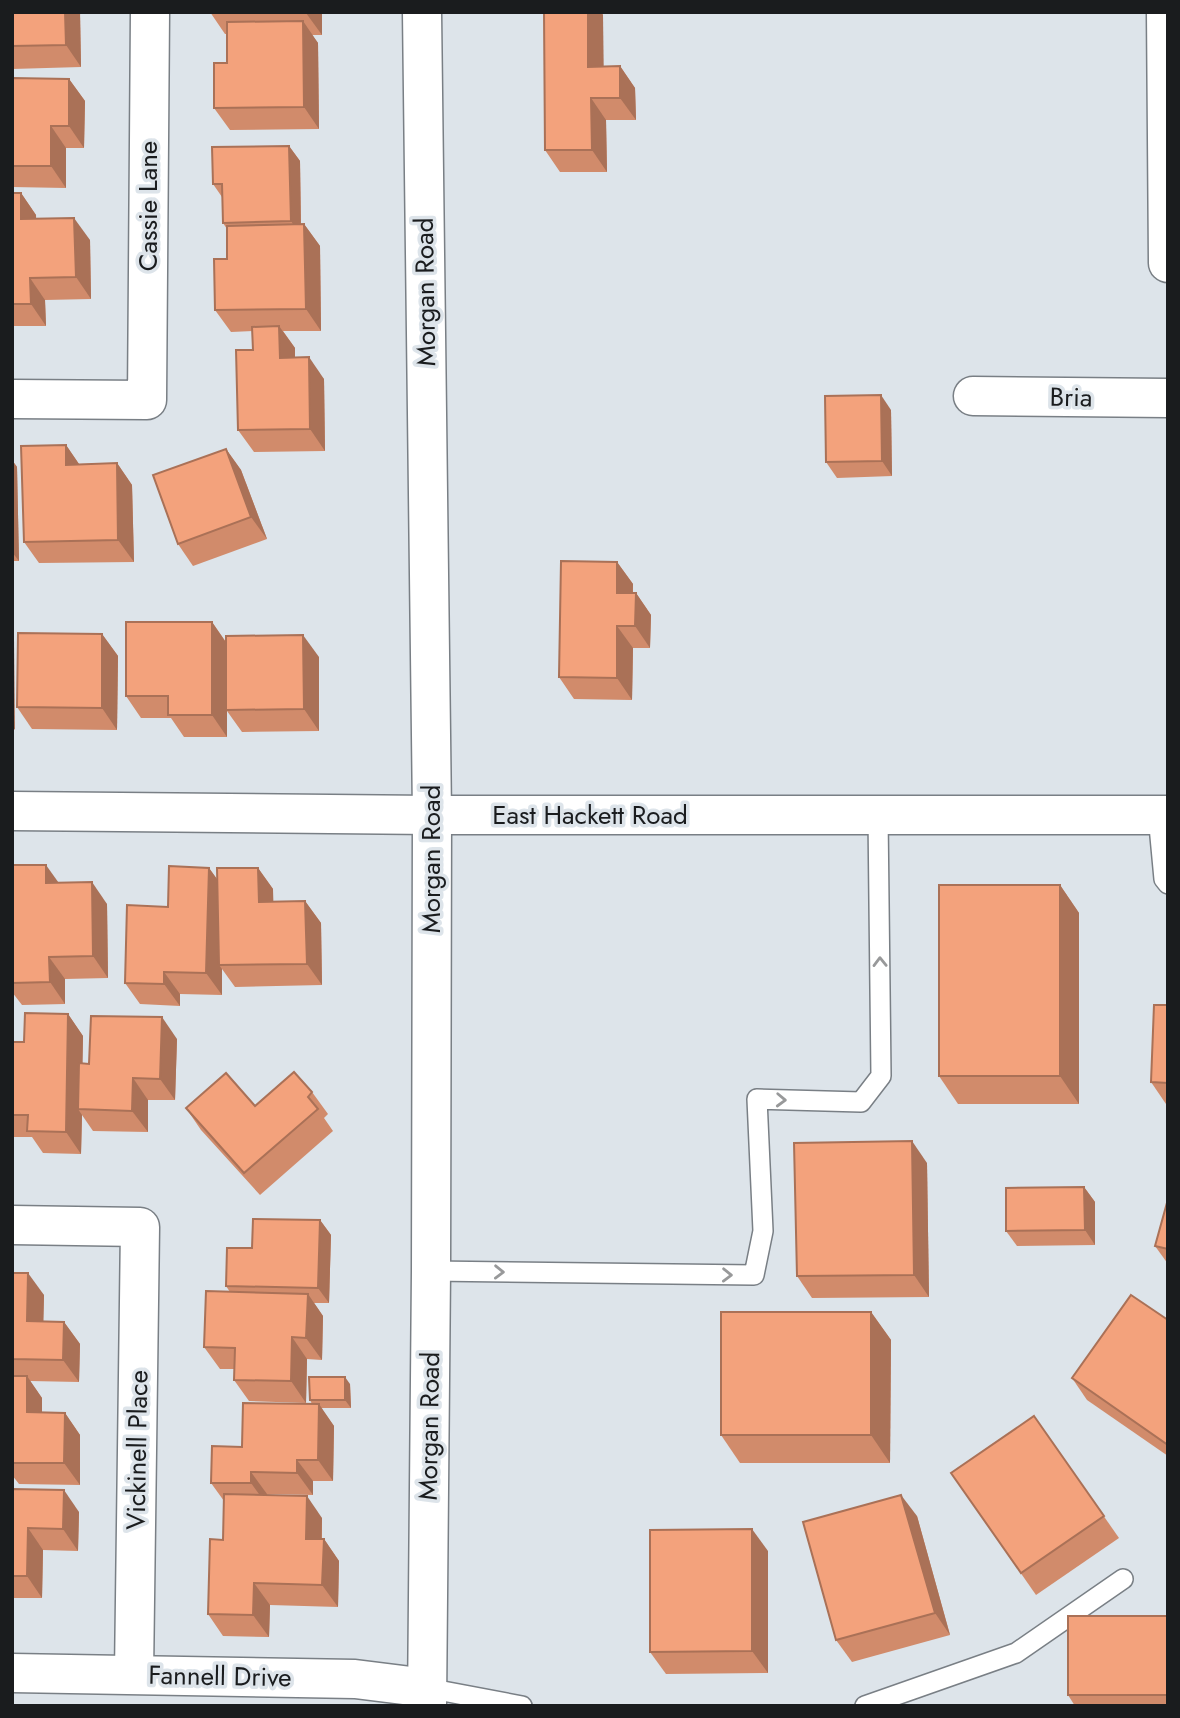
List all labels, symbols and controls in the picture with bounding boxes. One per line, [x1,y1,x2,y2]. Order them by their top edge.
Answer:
street label: Cassie Lane [129,141,167,271]
street label: Morgan Road [405,217,445,367]
street label: Bria [1049,378,1093,416]
street label: Morgan Road [412,785,450,933]
street label: East Hackett Road [492,796,688,834]
one-way arrow [872,956,888,966]
one-way arrow [776,1092,786,1108]
one-way arrow [494,1264,505,1279]
one-way arrow [722,1267,732,1283]
street label: Morgan Road [409,1351,449,1501]
street label: Vickinell Place [117,1370,157,1530]
street label: Fannell Drive [148,1656,292,1696]

